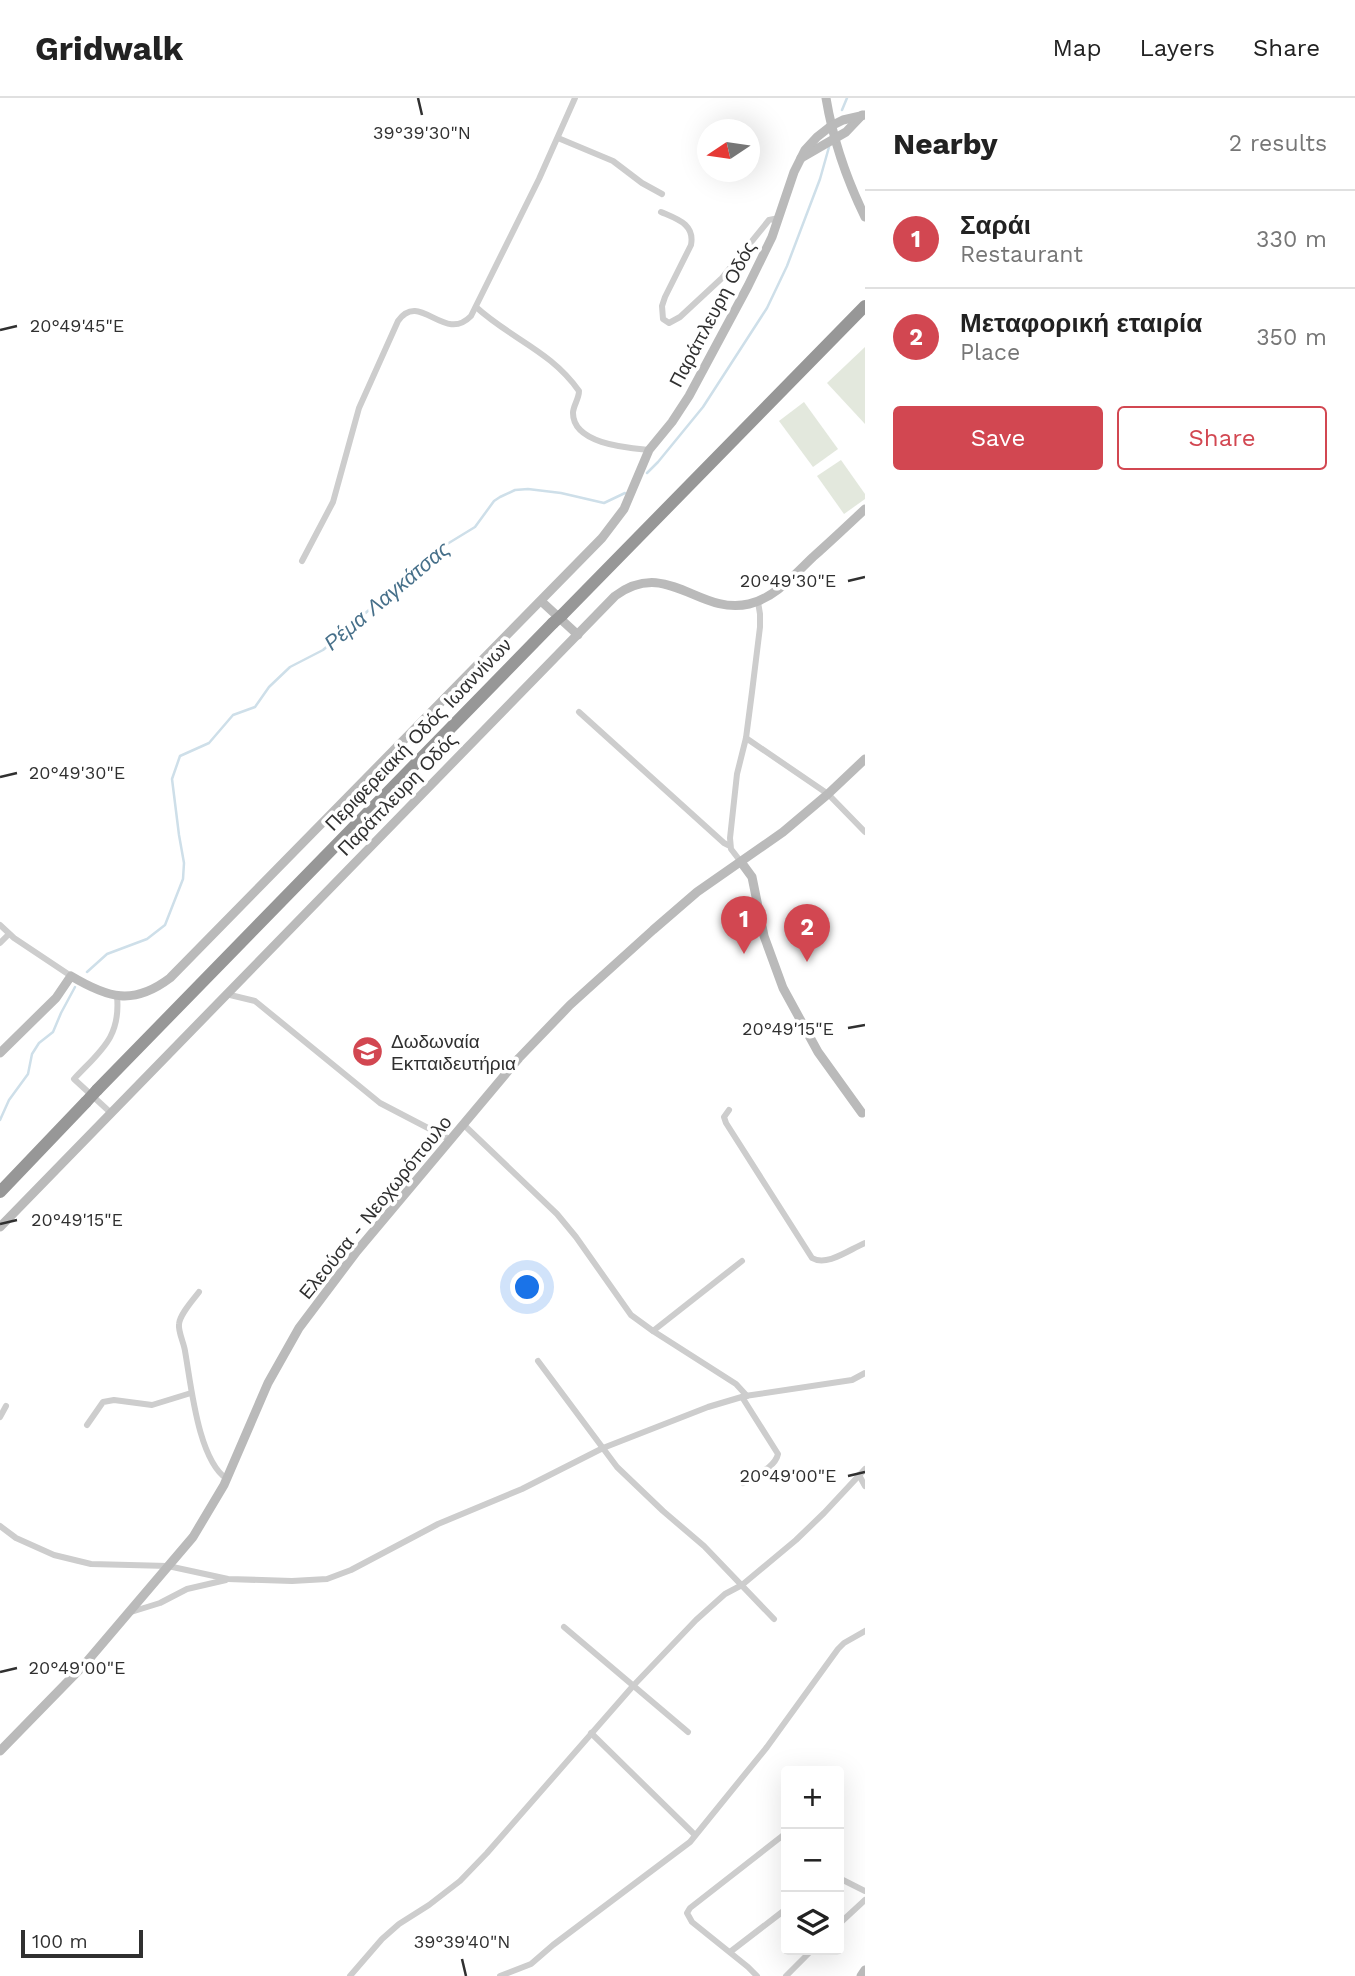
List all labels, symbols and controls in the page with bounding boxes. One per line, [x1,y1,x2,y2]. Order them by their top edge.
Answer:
text: Gridwalk [35,29,183,68]
text: Map [1053,34,1101,62]
text: Layers [1139,34,1215,62]
text: Share [1253,34,1320,62]
north arrow [697,119,760,182]
text: 39°39'30"N [373,122,471,143]
text: Nearby [893,126,998,161]
text: 2 results [1229,130,1327,157]
text: Σαράι [960,210,1031,240]
text: 1 [911,226,921,253]
text: 330 m [1256,226,1327,253]
street label: Παράπλευρη Οδός [664,237,761,391]
text: Restaurant [960,241,1083,268]
text: Μεταφορική εταιρία [960,308,1202,338]
text: 20°49'45"E [30,315,124,336]
text: 2 [909,324,923,351]
text: 350 m [1256,324,1327,351]
text: Place [960,339,1020,366]
button: Save [893,406,1103,470]
button: Share [1117,406,1327,470]
water label: Ρέμα Λαγκάτσας [319,535,455,655]
text: 20°49'30"E [740,570,836,591]
street label: Περιφερειακή Οδός Ιωαννίνων [320,633,517,835]
street label: Παράπλευρη Οδός [333,728,462,861]
text: 20°49'30"E [29,762,125,783]
pin: 1 [721,896,767,954]
pin: 2 [784,904,830,962]
text: 20°49'15"E [742,1018,834,1039]
place label: Δωδωναία Εκπαιδευτήρια [391,1030,516,1075]
school or university icon: Δωδωναία Εκπαιδευτήρια [351,1035,385,1069]
street label: Ελεούσα - Νεοχωρόπουλο [294,1111,457,1304]
text: 20°49'15"E [31,1209,123,1230]
your location [510,1270,544,1304]
text: 20°49'00"E [740,1465,836,1486]
text: 20°49'00"E [29,1657,125,1678]
map controls [781,1766,844,1955]
button: + [781,1766,844,1829]
button: − [781,1829,844,1892]
button: layers [781,1892,844,1955]
scale bar [21,1927,144,1959]
text: 100 m [32,1930,88,1953]
text: 39°39'40"N [414,1931,510,1952]

